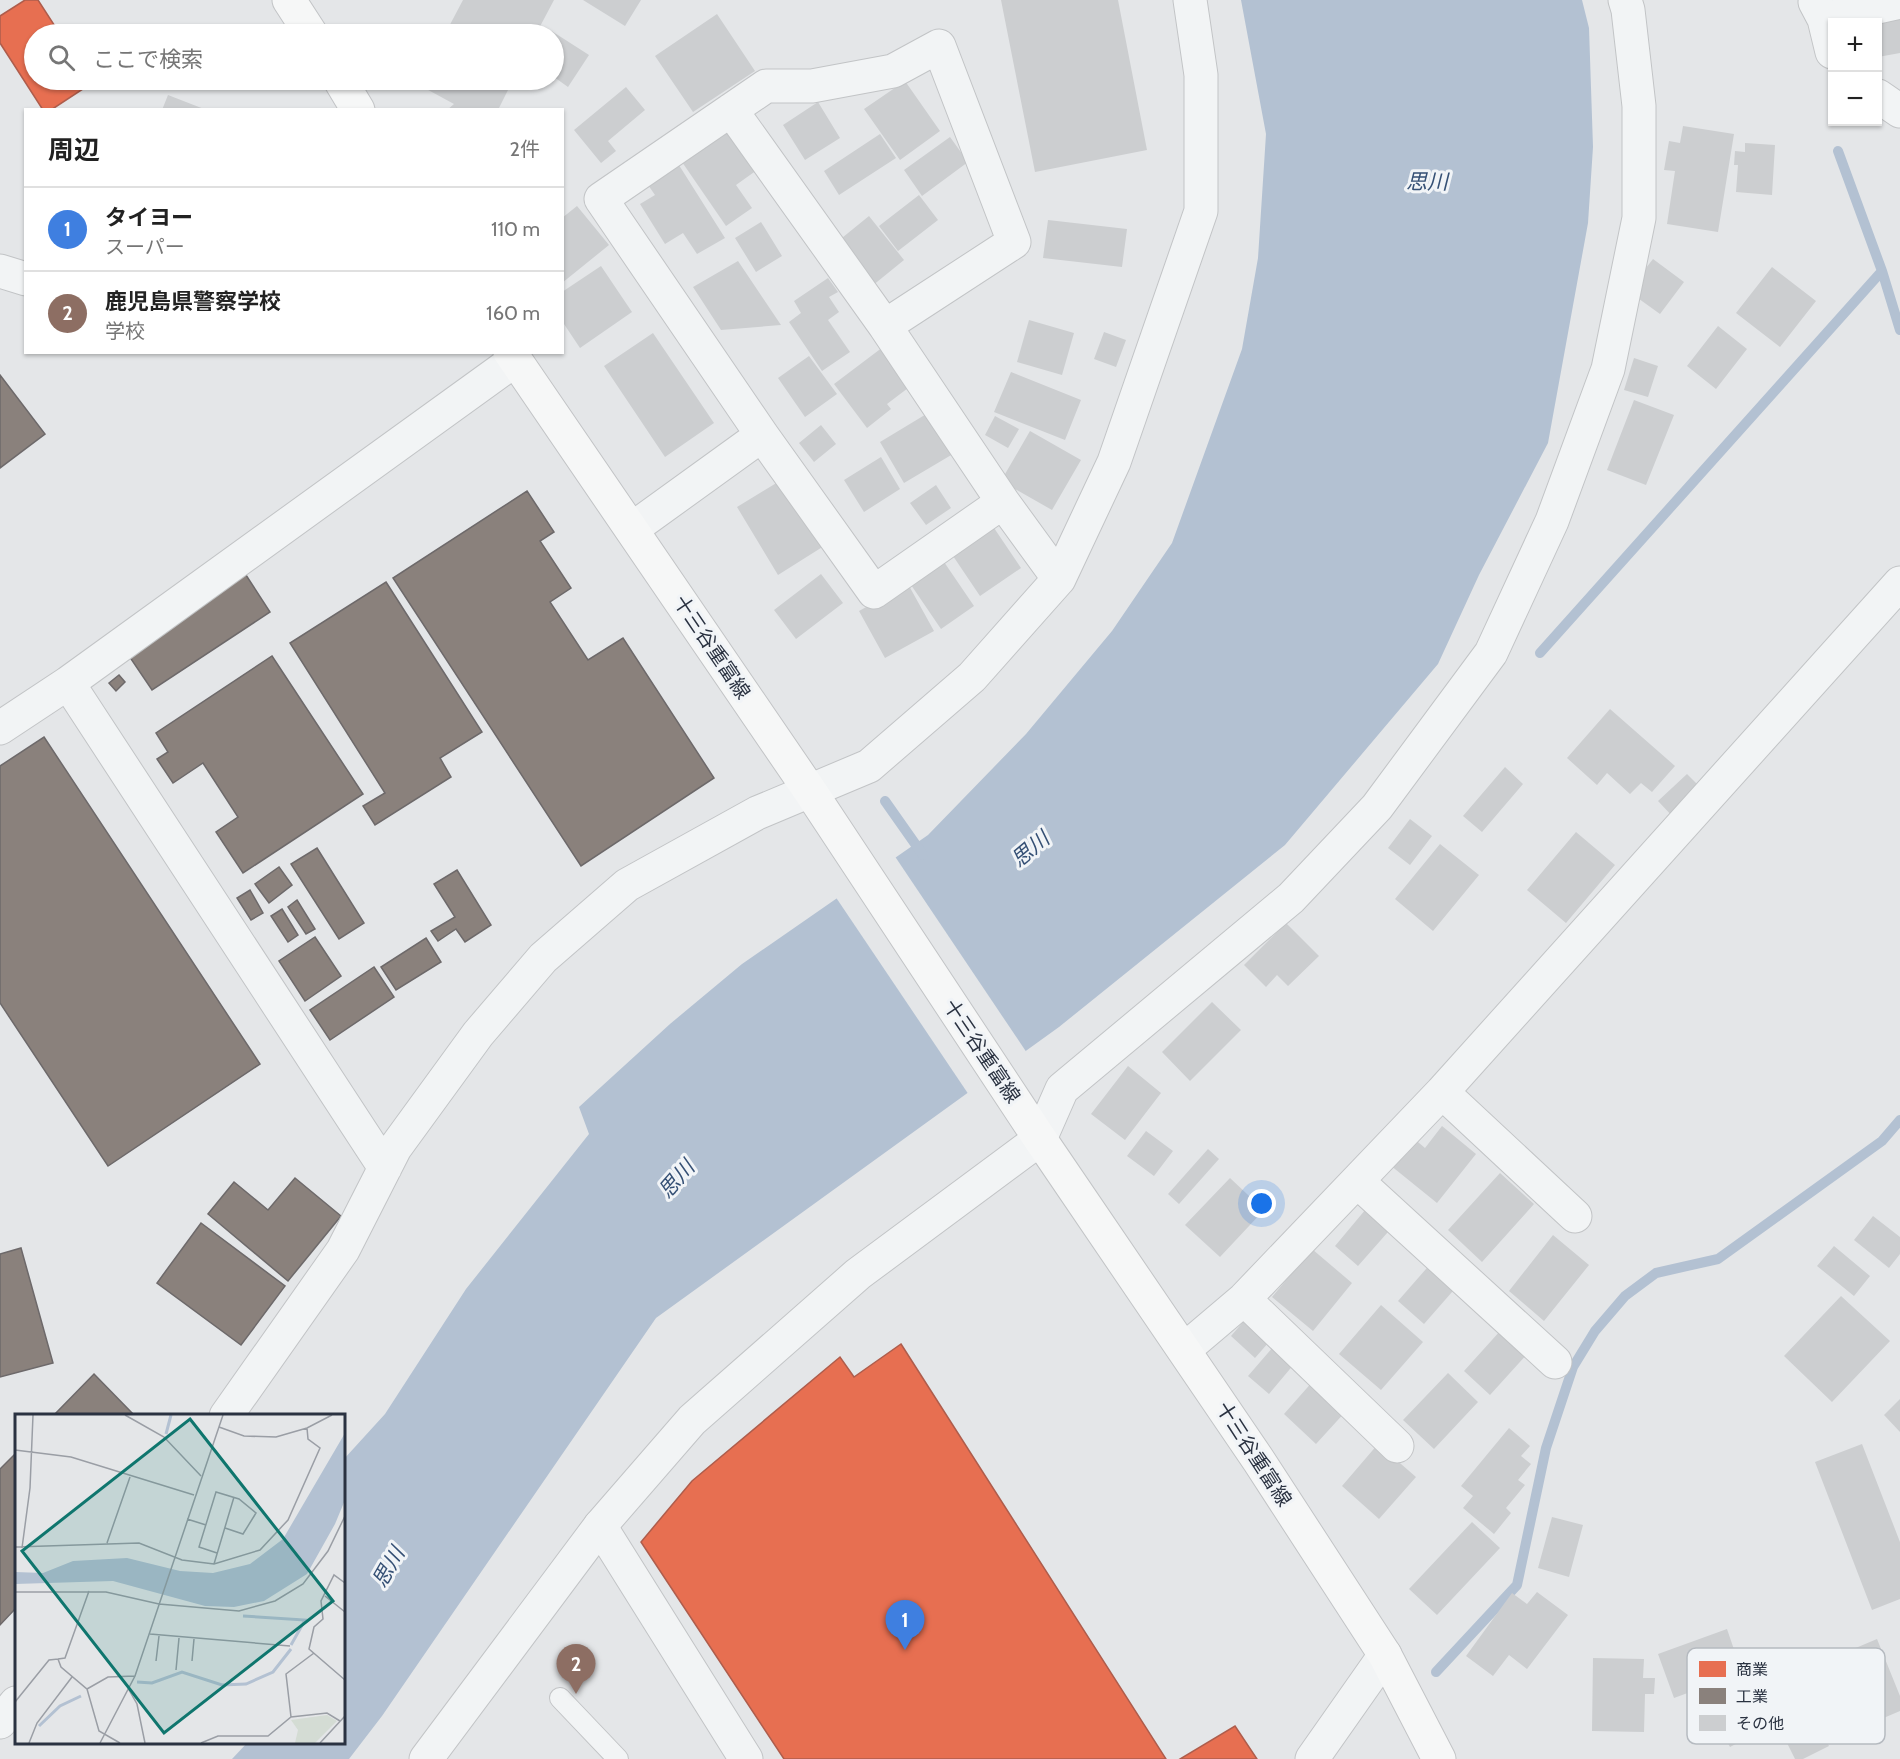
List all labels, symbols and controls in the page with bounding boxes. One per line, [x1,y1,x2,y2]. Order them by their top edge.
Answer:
map controls [1828,18,1882,126]
button: + [1828,18,1882,72]
search box [24,24,564,90]
icon: search [45,41,78,74]
text: ここで検索 [93,46,203,73]
button: − [1828,72,1882,126]
text: 周辺 [48,134,100,166]
text: 2件 [510,137,540,161]
water label: 思川 [1406,169,1450,194]
text: タイヨー [105,204,193,231]
text: 1 [64,217,71,241]
text: 110 m [491,217,540,241]
text: スーパー [105,235,185,259]
text: 鹿児島県警察学校 [105,288,281,315]
text: 2 [62,301,73,325]
text: 160 m [486,301,540,325]
text: 学校 [105,319,145,343]
street label: 十三谷重富線 [668,591,756,703]
water label: 思川 [1006,825,1056,872]
street label: 十三谷重富線 [938,995,1026,1107]
water label: 思川 [653,1153,701,1203]
your location [1247,1189,1276,1218]
street label: 十三谷重富線 [1211,1397,1297,1511]
inset map [15,1414,345,1744]
water label: 思川 [367,1541,410,1591]
pin: 1 [886,1600,924,1650]
pin: 2 [556,1644,596,1694]
legend [1687,1648,1885,1744]
text: 商業 [1736,1660,1768,1679]
text: 工業 [1736,1687,1768,1706]
text: その他 [1736,1714,1784,1733]

